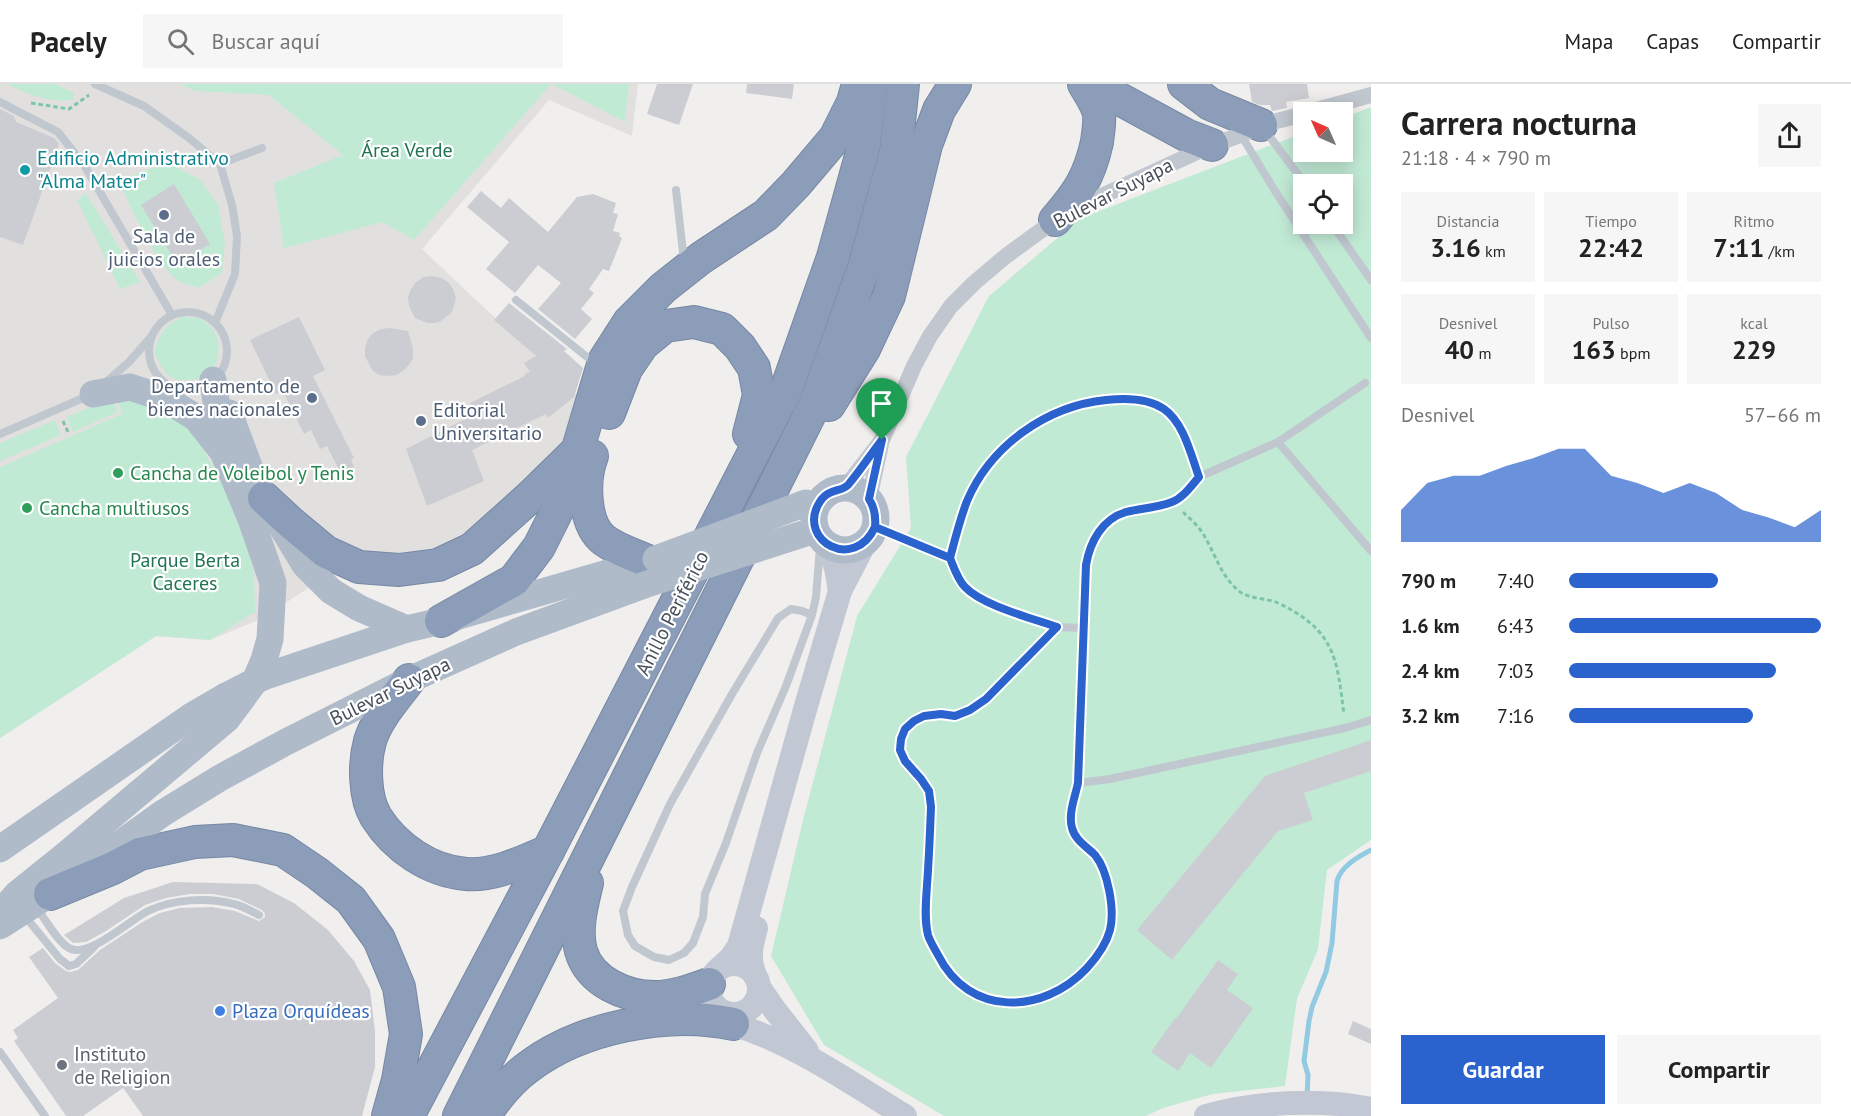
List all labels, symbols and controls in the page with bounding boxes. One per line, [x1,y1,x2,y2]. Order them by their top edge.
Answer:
search box [143,14,563,68]
text: Pacely [30,23,107,60]
icon: search [164,25,197,58]
text: Buscar aquí [212,27,320,55]
text: Mapa [1565,28,1613,55]
text: Capas [1646,28,1699,55]
text: Compartir [1732,28,1821,55]
text: Carrera nocturna [1401,101,1637,144]
north arrow [1293,102,1353,162]
map controls [1293,102,1353,234]
button: share [1758,104,1821,167]
park label: Área Verde [361,137,453,163]
place label: Edificio Administrativo "Alma Mater" [37,145,229,194]
text: 21:18 · 4 × 790 m [1401,145,1551,171]
street label: Bulevar Suyapa [1049,152,1177,234]
marker: Edificio Administrativo "Alma Mater" [18,163,32,177]
button: locate [1293,174,1353,234]
marker: Sala de juicios orales [157,208,171,222]
text: Distancia [1436,211,1500,231]
text: Tiempo [1585,211,1637,231]
text: Ritmo [1734,211,1774,231]
place label: Sala de juicios orales [108,223,220,272]
text: 3.16 [1430,231,1481,264]
text: 22:42 [1578,231,1644,264]
text: 7:11 [1713,231,1764,264]
text: km [1481,241,1506,261]
text: /km [1764,241,1795,261]
text: Desnivel [1439,313,1497,333]
text: Pulso [1593,313,1630,333]
text: kcal [1740,313,1768,333]
text: 40 [1445,333,1474,366]
text: 163 [1572,333,1616,366]
text: 229 [1732,333,1776,366]
text: m [1474,343,1491,363]
text: bpm [1616,343,1650,363]
place label: Departamento de bienes nacionales [148,373,300,422]
pin [856,378,907,440]
icon: arrive [865,387,898,420]
marker: Departamento de bienes nacionales [305,391,319,405]
place label: Editorial Universitario [433,397,542,446]
text: Desnivel [1401,402,1474,428]
text: 57–66 m [1744,402,1821,428]
marker: Editorial Universitario [414,414,428,428]
place label: Cancha de Voleibol y Tenis [130,460,354,486]
marker: Cancha de Voleibol y Tenis [111,466,125,480]
place label: Cancha multiusos [39,495,190,521]
marker: Cancha multiusos [20,501,34,515]
street label: Anillo Periférico [629,546,715,680]
park label: Parque Berta Caceres [130,547,240,596]
text: 790 m [1401,568,1456,594]
text: 7:40 [1497,568,1534,594]
text: 1.6 km [1401,613,1460,639]
text: 6:43 [1497,613,1534,639]
street label: Bulevar Suyapa [325,651,455,731]
text: 2.4 km [1401,658,1460,684]
text: 7:03 [1497,658,1534,684]
text: 3.2 km [1401,703,1460,729]
text: 7:16 [1497,703,1534,729]
place label: Plaza Orquídeas [232,998,370,1024]
marker: Plaza Orquídeas [213,1004,227,1018]
button: Guardar [1401,1035,1605,1104]
button: Compartir [1617,1035,1821,1104]
place label: Instituto de Religion [74,1041,170,1090]
marker: Instituto de Religion [55,1058,69,1072]

